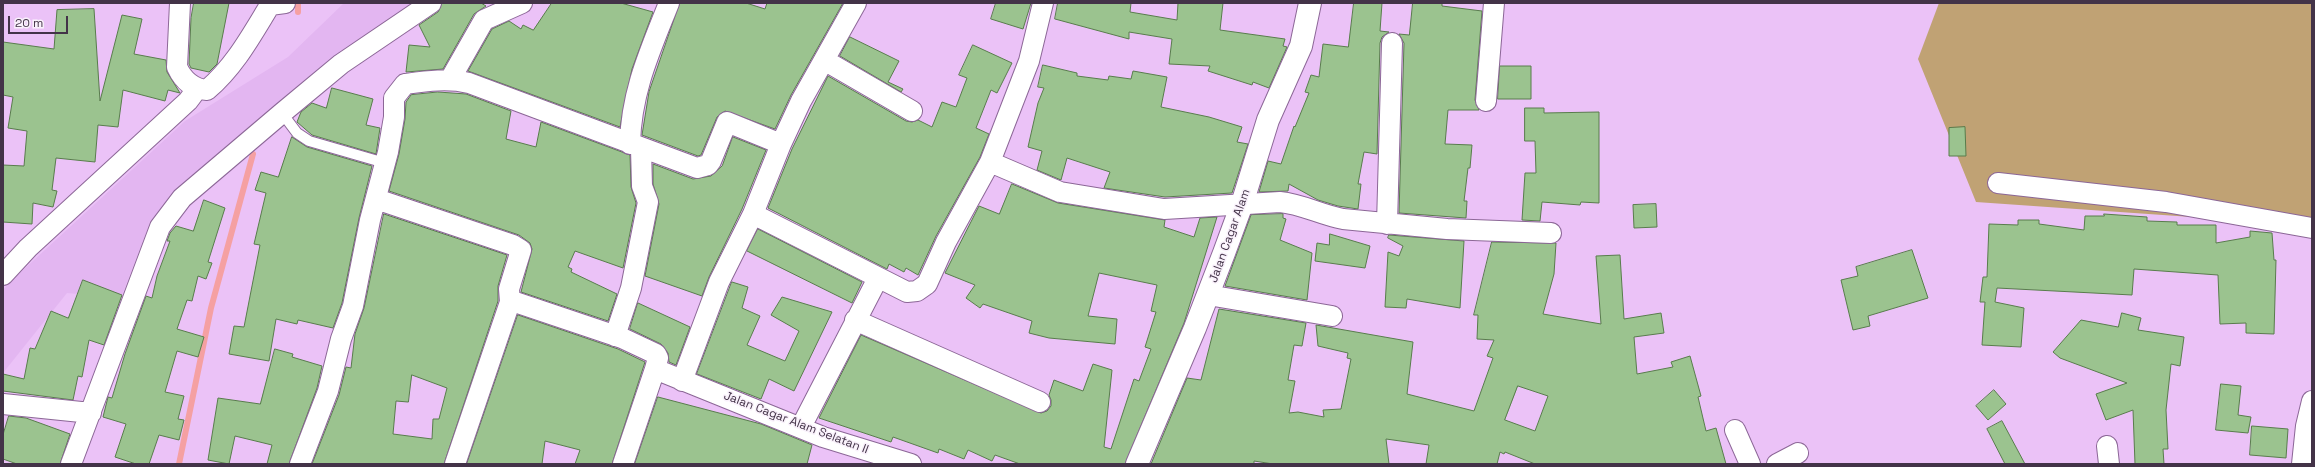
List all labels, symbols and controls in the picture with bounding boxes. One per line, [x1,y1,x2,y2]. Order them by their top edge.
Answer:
scale bar [10,8,70,34]
text: 20 m [15,15,43,31]
street label: Jalan Cagar Alam [1206,187,1254,285]
street label: Jalan Cagar Alam Selatan II [722,389,870,457]

